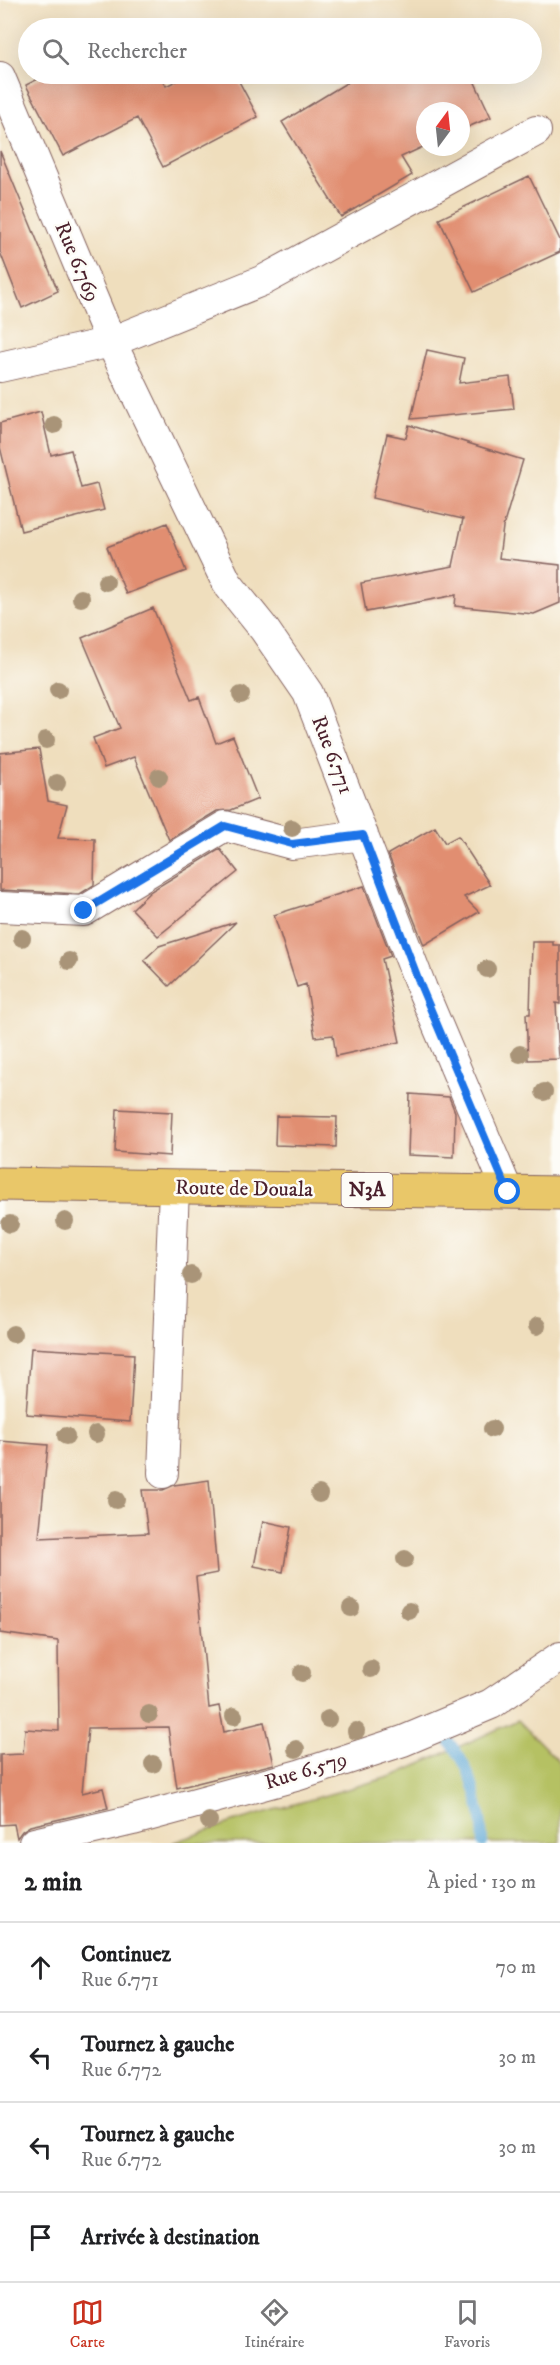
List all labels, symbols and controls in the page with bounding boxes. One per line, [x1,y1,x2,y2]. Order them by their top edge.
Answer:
search box [18,18,542,84]
icon: search [39,35,72,68]
text: Rechercher [87,38,187,65]
north arrow [416,102,470,156]
street label: Rue 6.769 [49,218,105,306]
street label: Rue 6.771 [305,712,359,798]
route end [70,897,96,923]
road number: N3A [342,1173,392,1207]
street label: Route de Douala [175,1175,313,1203]
route start [494,1178,520,1204]
street label: Rue 6.579 [262,1746,350,1796]
text: 2 min [24,1866,82,1899]
text: À pied · 130 m [427,1870,536,1895]
text: Continuez [81,1941,171,1968]
icon: ahead [24,1951,57,1984]
text: 70 m [495,1955,536,1980]
text: Rue 6.771 [81,1968,159,1993]
text: Tournez à gauche [81,2031,234,2058]
icon: left [24,2041,57,2074]
text: 30 m [498,2045,536,2070]
text: Rue 6.772 [81,2058,161,2083]
text: Tournez à gauche [81,2121,234,2148]
icon: left [24,2131,57,2164]
text: 30 m [498,2135,536,2160]
text: Rue 6.772 [81,2148,161,2173]
icon: arrive [24,2221,57,2254]
text: Arrivée à destination [81,2224,260,2251]
tab: Carte [70,2296,105,2352]
tab: Itinéraire [244,2296,304,2352]
tab: Favoris [444,2296,490,2352]

